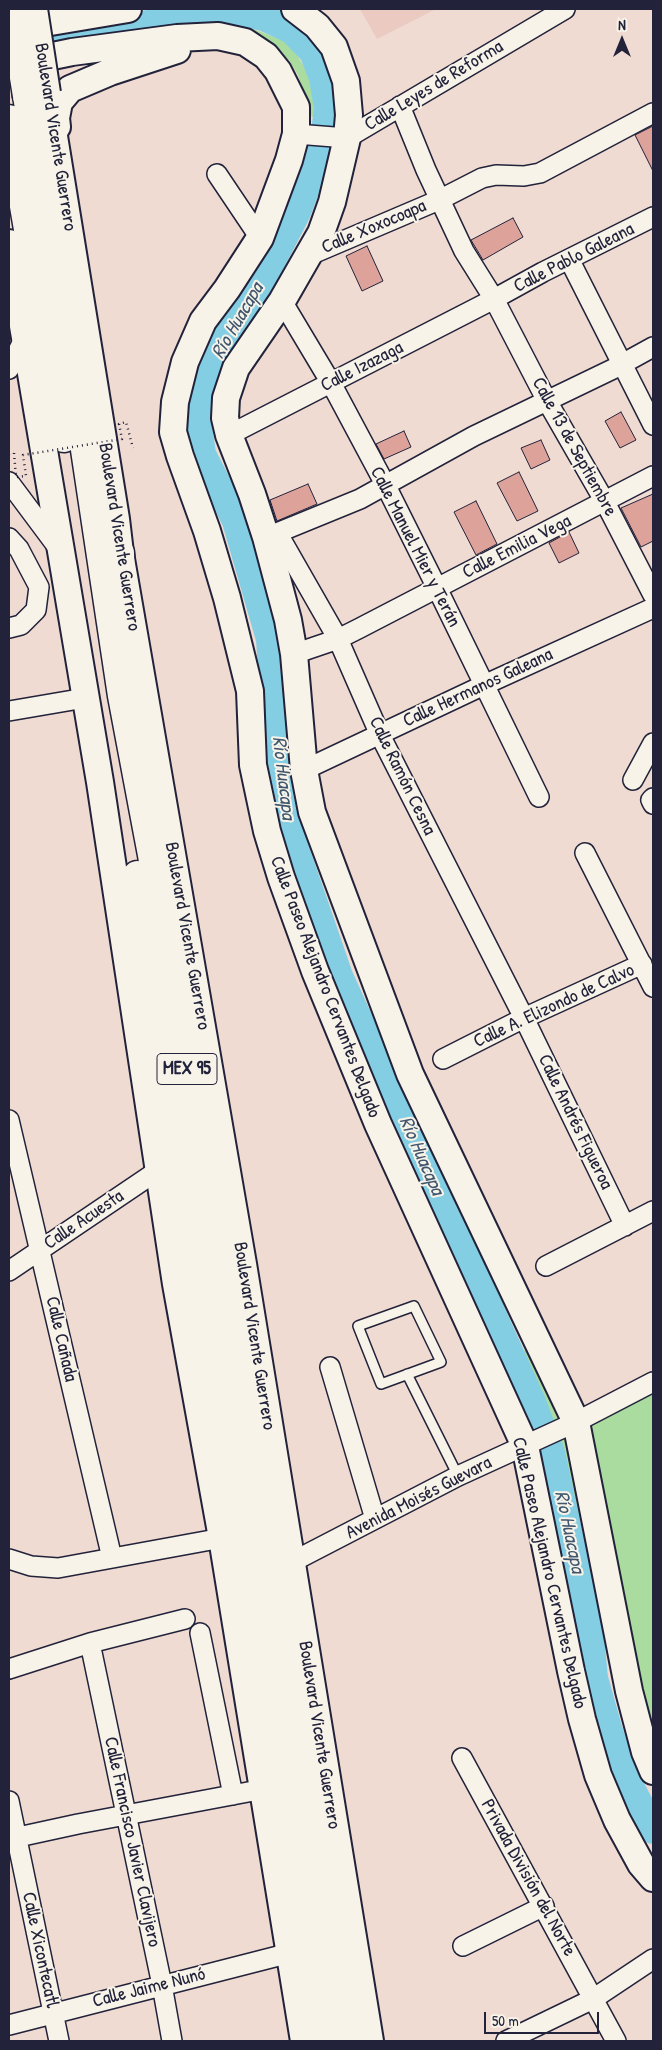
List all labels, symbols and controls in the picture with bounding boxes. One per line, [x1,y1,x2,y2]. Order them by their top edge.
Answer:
north arrow [597,15,647,65]
text: N [618,15,626,34]
street label: Calle Leyes de Reforma [361,36,507,136]
street label: Boulevard Vicente Guerrero [29,41,81,233]
street label: Calle Xoxocoapa [318,195,430,259]
street label: Calle Pablo Galeana [510,218,638,298]
water label: Río Huacapa [207,279,269,363]
street label: Calle Izazaga [317,337,407,397]
street label: Calle 13 de Septiembre [526,373,622,521]
street label: Boulevard Vicente Guerrero [93,441,145,633]
street label: Calle Manuel Mier y Terán [365,463,465,631]
street label: Calle Emilia Vega [459,510,575,584]
street label: Calle Hermanos Galeana [399,643,557,733]
street label: Calle Ramón Cesna [363,713,441,839]
water label: Río Huacapa [266,735,300,821]
street label: Boulevard Vicente Guerrero [159,840,215,1032]
street label: Calle Paseo Alejandro Cervantes Delgado [265,853,385,1121]
street label: Calle A. Elizondo de Calvo [470,959,638,1053]
street label: Calle Andrés Figueroa [532,1051,618,1193]
road number: MEX 95 [157,1054,217,1084]
water label: Río Huacapa [393,1113,449,1199]
street label: Calle Acuesta [40,1185,128,1255]
street label: Boulevard Vicente Guerrero [228,1240,280,1432]
street label: Calle Cañada [40,1294,82,1384]
street label: Calle Paseo Alejandro Cervantes Delgado [507,1435,591,1711]
street label: Avenida Moisés Guevara [342,1451,496,1545]
water label: Río Huacapa [549,1489,589,1575]
street label: Boulevard Vicente Guerrero [293,1639,345,1831]
street label: Calle Francisco Javier Clavijero [99,1735,165,1949]
street label: Privada División del Norte [475,1796,581,1960]
street label: Calle Xicontecatl [17,1890,63,2010]
street label: Calle Jaime Nunó [90,1963,208,2013]
scale bar [487,2002,602,2034]
text: 50 m [492,2010,519,2031]

